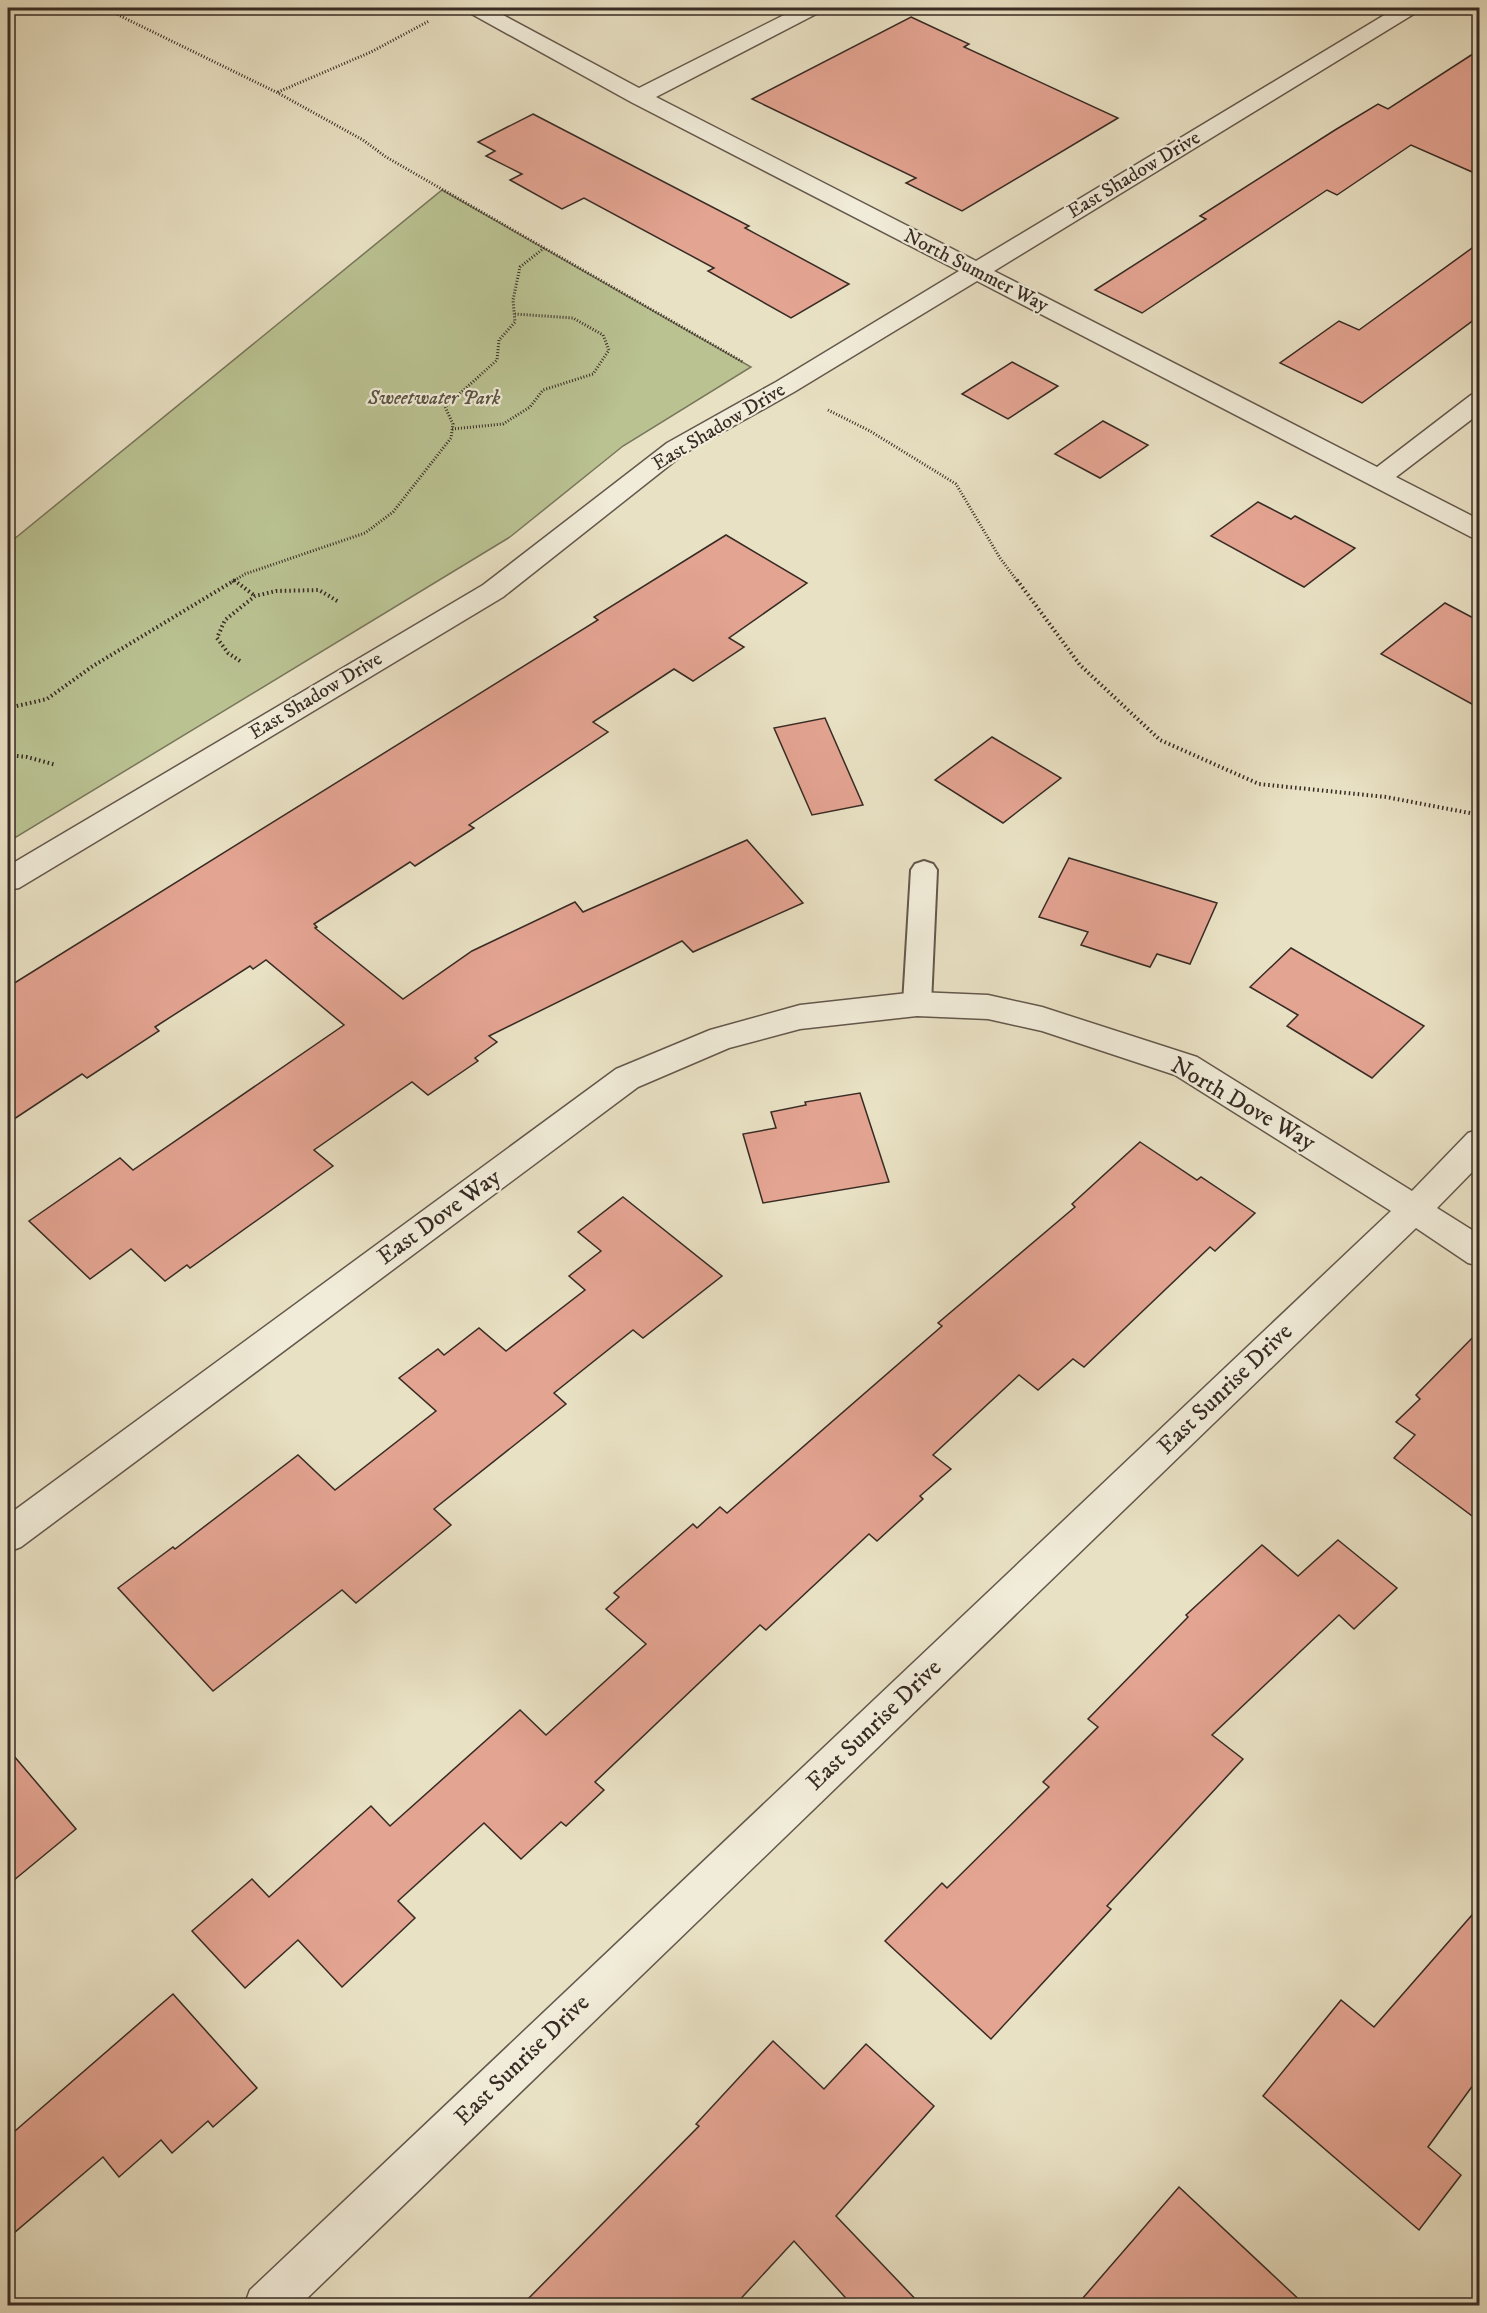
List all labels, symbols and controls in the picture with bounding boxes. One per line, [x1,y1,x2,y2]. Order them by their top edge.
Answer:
street label: East Shadow Drive [1063,125,1205,225]
street label: North Summer Way [899,224,1053,319]
street label: East Shadow Drive [648,377,790,477]
park label: Sweetwater Park [367,386,501,411]
street label: East Shadow Drive [245,646,387,746]
street label: North Dove Way [1165,1050,1321,1158]
street label: East Dove Way [371,1162,507,1272]
street label: East Sunrise Drive [1151,1317,1299,1461]
street label: East Sunrise Drive [800,1653,948,1797]
street label: East Sunrise Drive [448,1988,596,2132]

